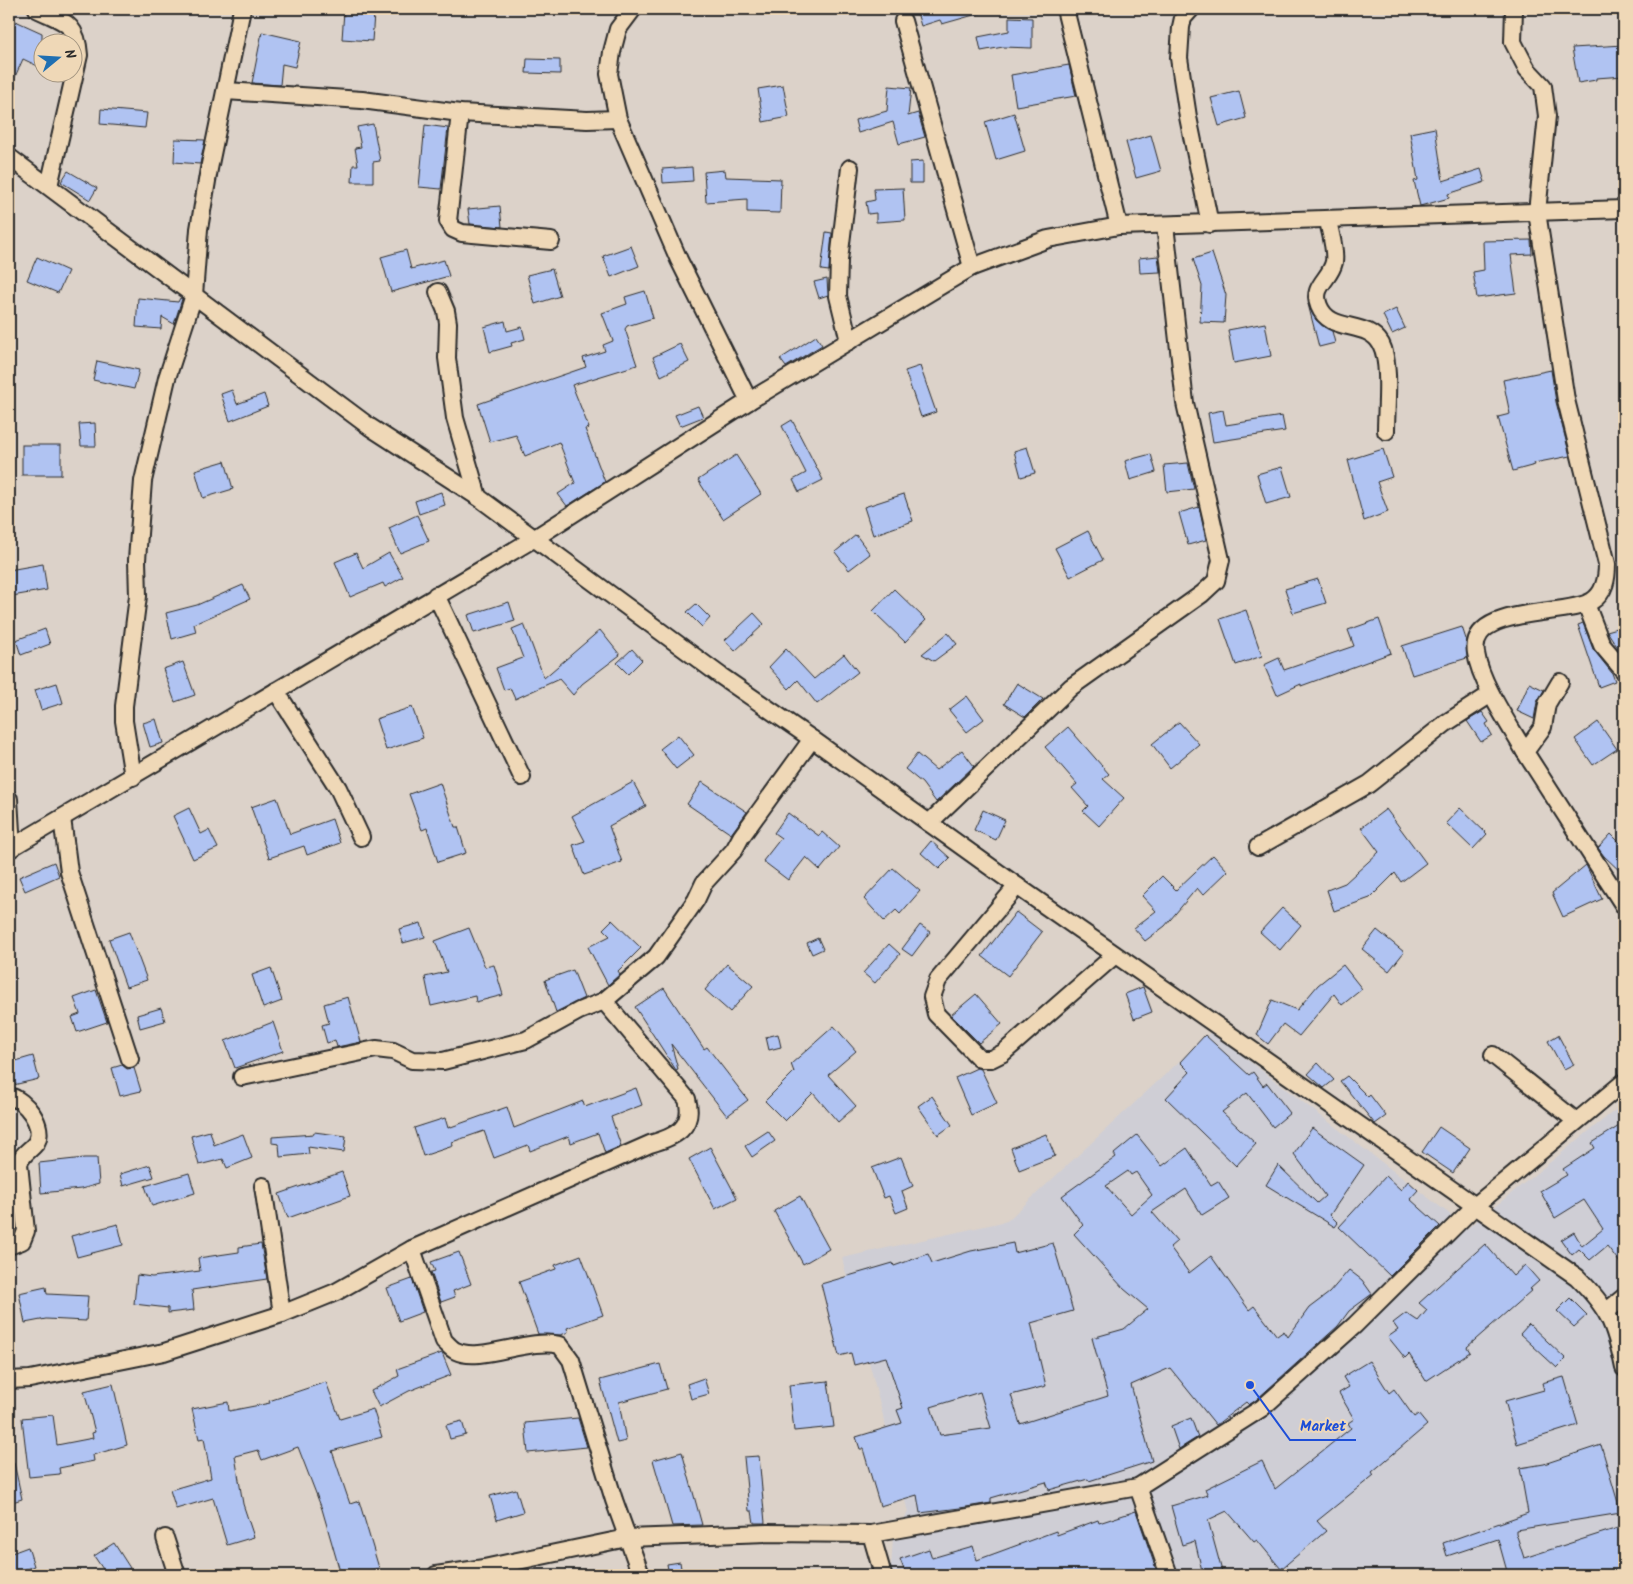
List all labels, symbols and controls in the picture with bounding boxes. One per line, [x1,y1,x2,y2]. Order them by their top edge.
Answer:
north arrow [32,32,82,82]
text: N [58,47,81,62]
callout: Market [1290,1410,1356,1440]
text: Market [1300,1415,1346,1439]

